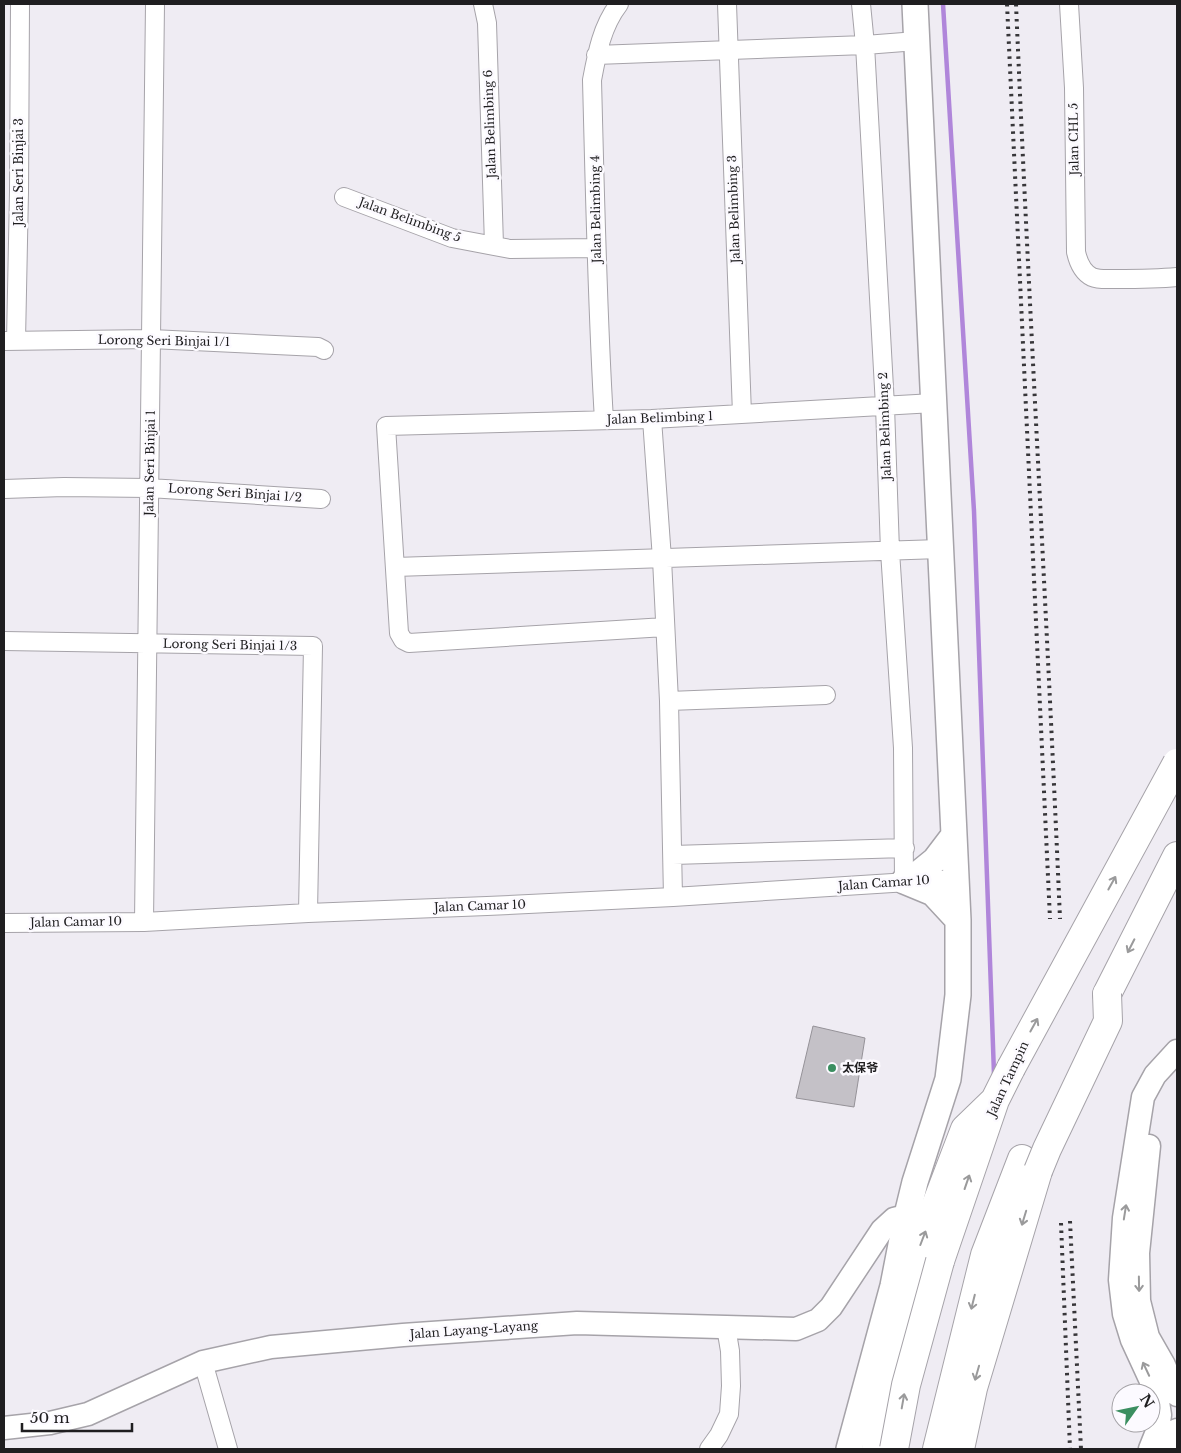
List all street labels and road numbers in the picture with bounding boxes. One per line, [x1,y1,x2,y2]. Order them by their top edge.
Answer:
street label: Jalan Belimbing 6 [480,69,499,181]
street label: Jalan CHL 5 [1065,102,1082,177]
street label: Jalan Seri Binjai 3 [11,118,26,228]
street label: Jalan Belimbing 4 [587,155,604,265]
street label: Jalan Belimbing 3 [724,155,743,265]
street label: Jalan Belimbing 5 [355,193,464,245]
street label: Lorong Seri Binjai 1/1 [98,332,230,349]
street label: Jalan Belimbing 2 [875,372,894,482]
street label: Jalan Belimbing 1 [605,408,713,427]
street label: Jalan Seri Binjai 1 [141,410,158,518]
street label: Lorong Seri Binjai 1/2 [168,480,303,505]
street label: Lorong Seri Binjai 1/3 [163,636,297,653]
street label: Jalan Camar 10 [836,872,930,893]
street label: Jalan Camar 10 [432,896,526,915]
street label: Jalan Camar 10 [28,913,122,930]
street label: Jalan Tampin [983,1039,1032,1121]
street label: Jalan Layang-Layang [407,1317,539,1342]

